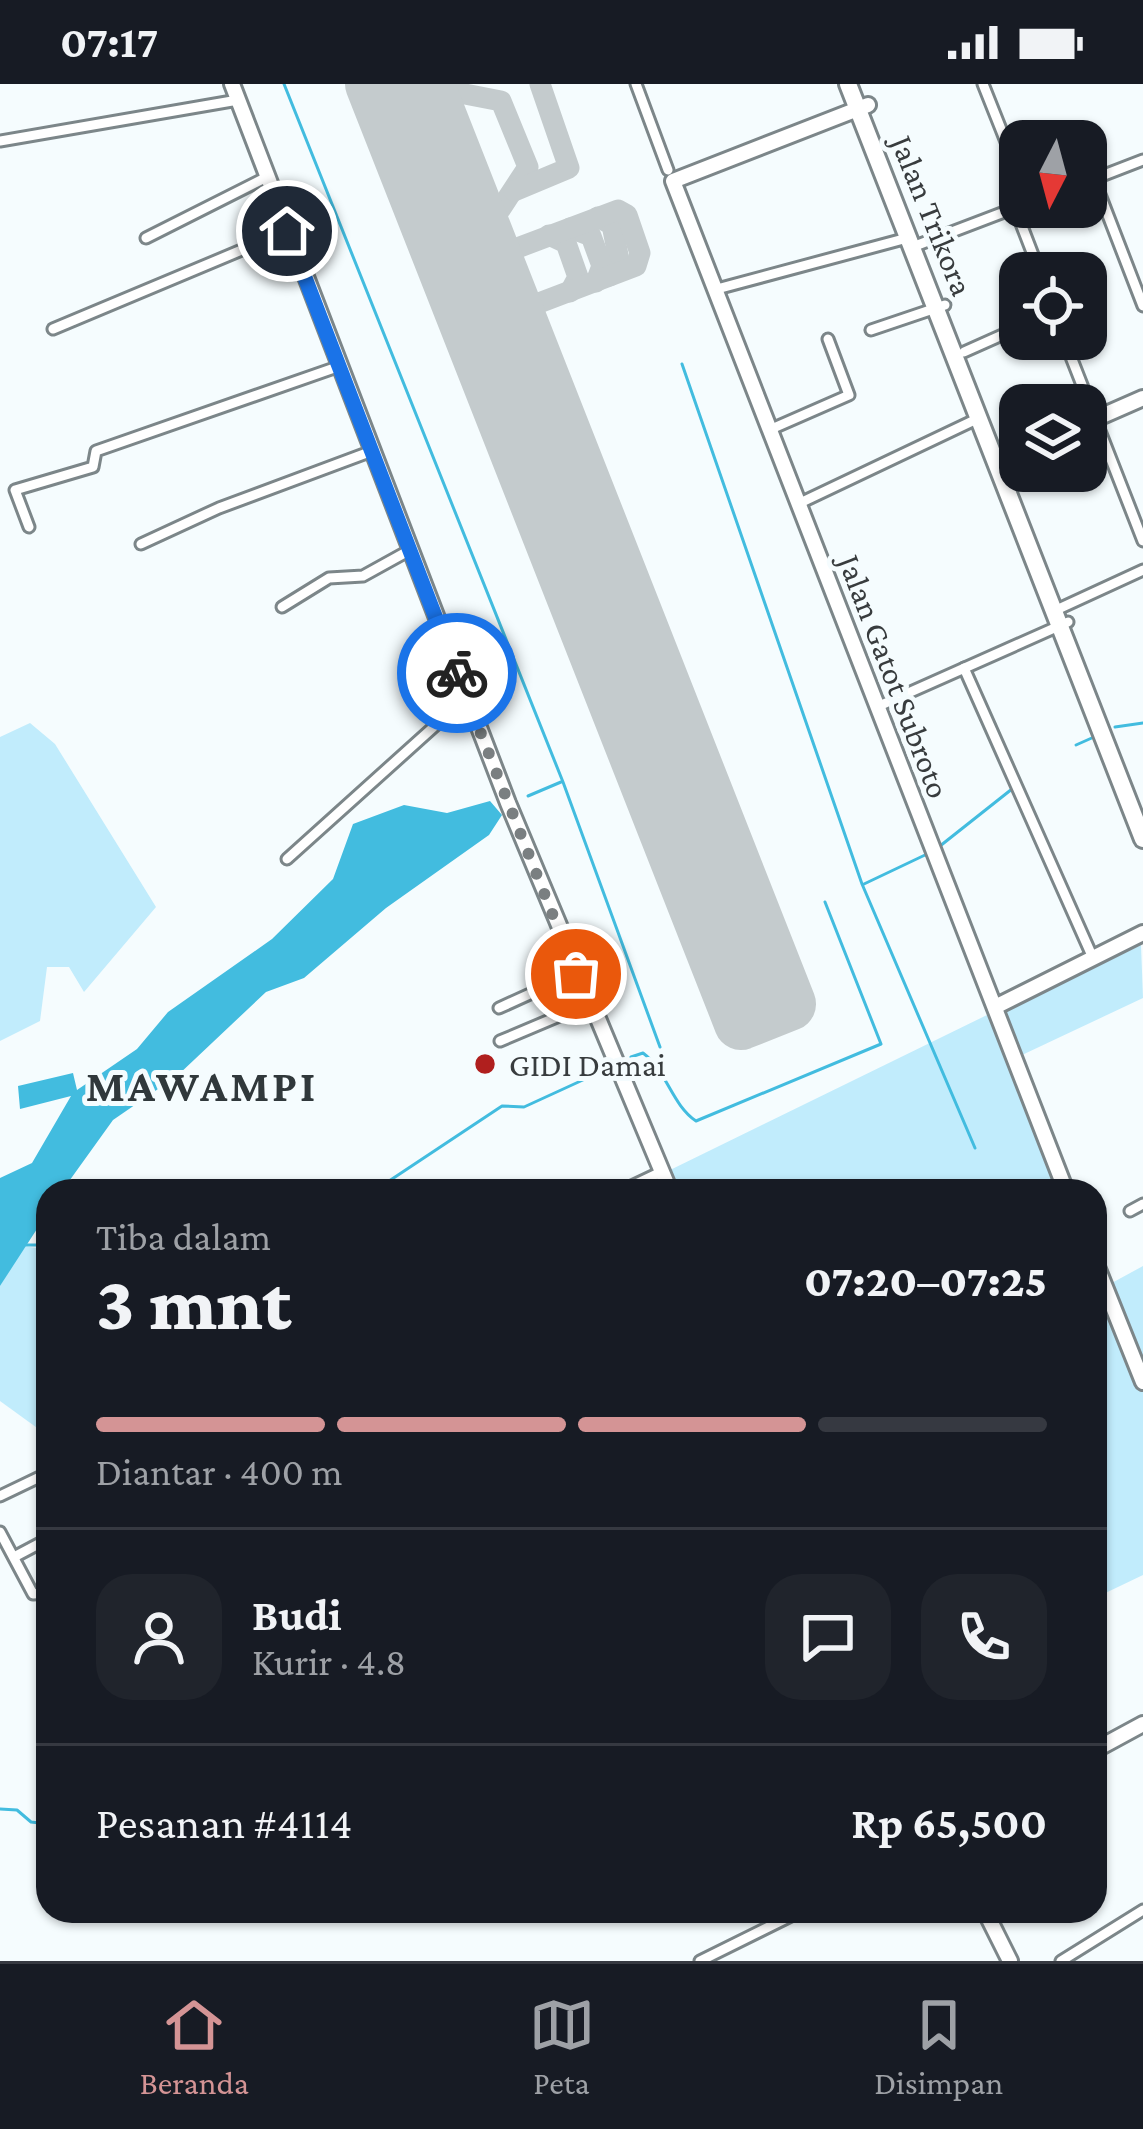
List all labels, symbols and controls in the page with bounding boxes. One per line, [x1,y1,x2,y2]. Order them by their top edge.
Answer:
text: 07:17 [60,17,158,67]
north arrow [999,120,1107,228]
map controls [999,120,1107,492]
street label: Jalan Trikora [883,127,981,301]
pin [236,180,338,282]
icon: home [254,198,320,264]
button: locate [999,252,1107,360]
button: layers [999,384,1107,492]
street label: Jalan Gatot Subroto [830,547,958,803]
courier [397,613,517,733]
icon: bike [424,640,490,706]
pin [525,923,627,1025]
icon: bag [543,941,609,1007]
place label: GIDI Damai [509,1046,666,1083]
marker: GIDI Damai [472,1051,498,1077]
district label: MAWAMPI [86,1061,318,1111]
text: Tiba dalam [96,1215,271,1258]
text: 07:20–07:25 [804,1256,1047,1306]
text: 3 mnt [96,1259,292,1346]
text: Diantar · 400 m [96,1450,343,1493]
button: person [96,1574,222,1700]
button: chat [765,1574,891,1700]
button: phone [921,1574,1047,1700]
text: Budi [252,1590,342,1640]
text: Kurir · 4.8 [252,1640,406,1683]
text: Pesanan #4114 [96,1798,353,1848]
text: Rp 65,500 [851,1798,1047,1848]
tab: Beranda [140,1992,249,2101]
tab: Peta [529,1992,595,2101]
tab: Disimpan [874,1992,1003,2101]

